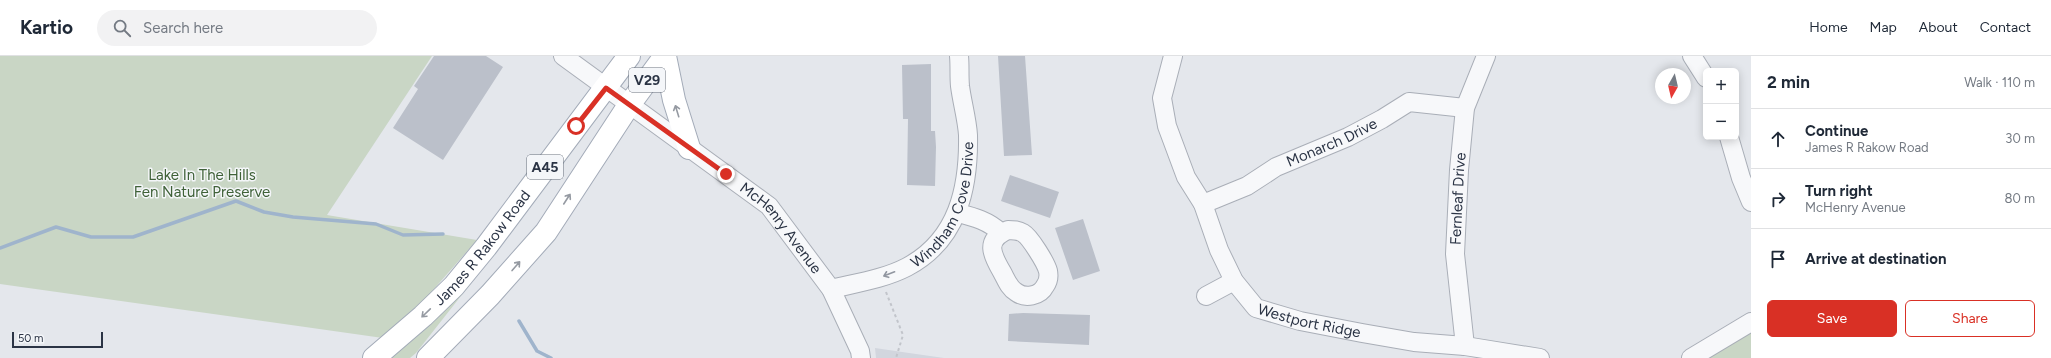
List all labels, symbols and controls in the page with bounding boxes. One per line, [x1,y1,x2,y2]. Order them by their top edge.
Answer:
search box [97,10,377,46]
text: Kartio [20,16,73,39]
icon: search [111,17,133,39]
text: Search here [143,19,223,37]
text: Home [1809,19,1848,36]
text: Map [1870,19,1897,36]
text: About [1919,19,1958,36]
text: Contact [1980,19,2031,36]
road number: V29 [629,68,665,92]
north arrow [1655,68,1691,104]
map controls [1703,68,1739,140]
button: + [1703,68,1739,104]
text: 2 min [1767,72,1810,92]
text: Walk · 110 m [1964,75,2035,90]
one-way arrow [673,104,680,117]
button: − [1703,104,1739,140]
street label: Monarch Drive [1284,114,1380,171]
route start [567,117,585,135]
text: Continue [1805,122,1868,140]
icon: ahead [1767,128,1789,150]
text: 30 m [2005,131,2035,146]
text: James R Rakow Road [1805,140,1929,155]
street label: Windham Cove Drive [907,142,977,272]
street label: Fernleaf Drive [1446,151,1470,245]
road number: A45 [527,155,563,179]
route end [717,165,735,183]
park label: Lake In The Hills Fen Nature Preserve [134,166,270,201]
street label: McHenry Avenue [736,179,825,277]
text: Turn right [1805,182,1873,200]
street label: James R Rakow Road [430,187,534,309]
icon: right [1767,188,1789,210]
text: 80 m [2004,191,2035,206]
one-way arrow [563,194,571,205]
text: McHenry Avenue [1805,200,1906,215]
icon: arrive [1767,248,1789,270]
text: Arrive at destination [1805,250,1946,268]
one-way arrow [511,261,520,271]
one-way arrow [884,270,896,278]
street label: Westport Ridge [1255,300,1362,342]
button: Save [1767,300,1897,337]
button: Share [1905,300,2035,337]
one-way arrow [421,308,431,317]
scale bar [12,330,103,349]
text: 50 m [18,332,43,345]

